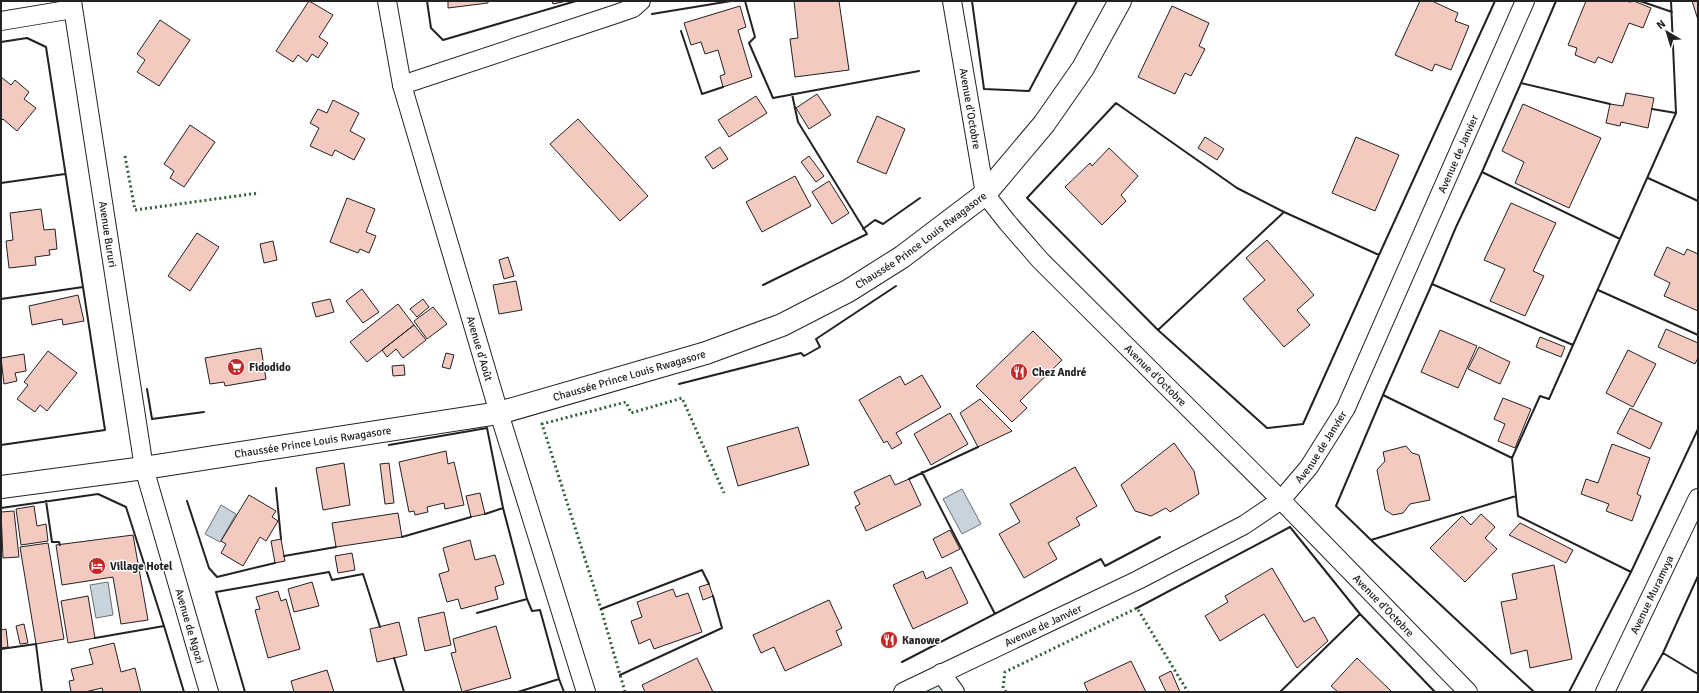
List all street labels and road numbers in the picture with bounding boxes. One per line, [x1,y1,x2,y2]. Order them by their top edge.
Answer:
street label: Avenue d'Octobre [957,67,983,150]
street label: Avenue de Janvier [1435,113,1481,195]
street label: Chaussée Prince Louis Rwagasore [853,189,989,292]
street label: Avenue Bururi [96,200,119,268]
street label: Avenue d'Août [464,314,495,383]
street label: Avenue d'Octobre [1122,342,1189,409]
street label: Chaussée Prince Louis Rwagasore [551,347,707,404]
street label: Avenue de Janvier [1292,408,1350,486]
street label: Chaussée Prince Louis Rwagasore [234,424,392,461]
street label: Avenue Muramvya [1628,553,1677,636]
street label: Avenue d'Octobre [1350,572,1417,640]
street label: Avenue de Ngozi [172,587,206,665]
street label: Avenue de Janvier [1002,602,1084,650]

